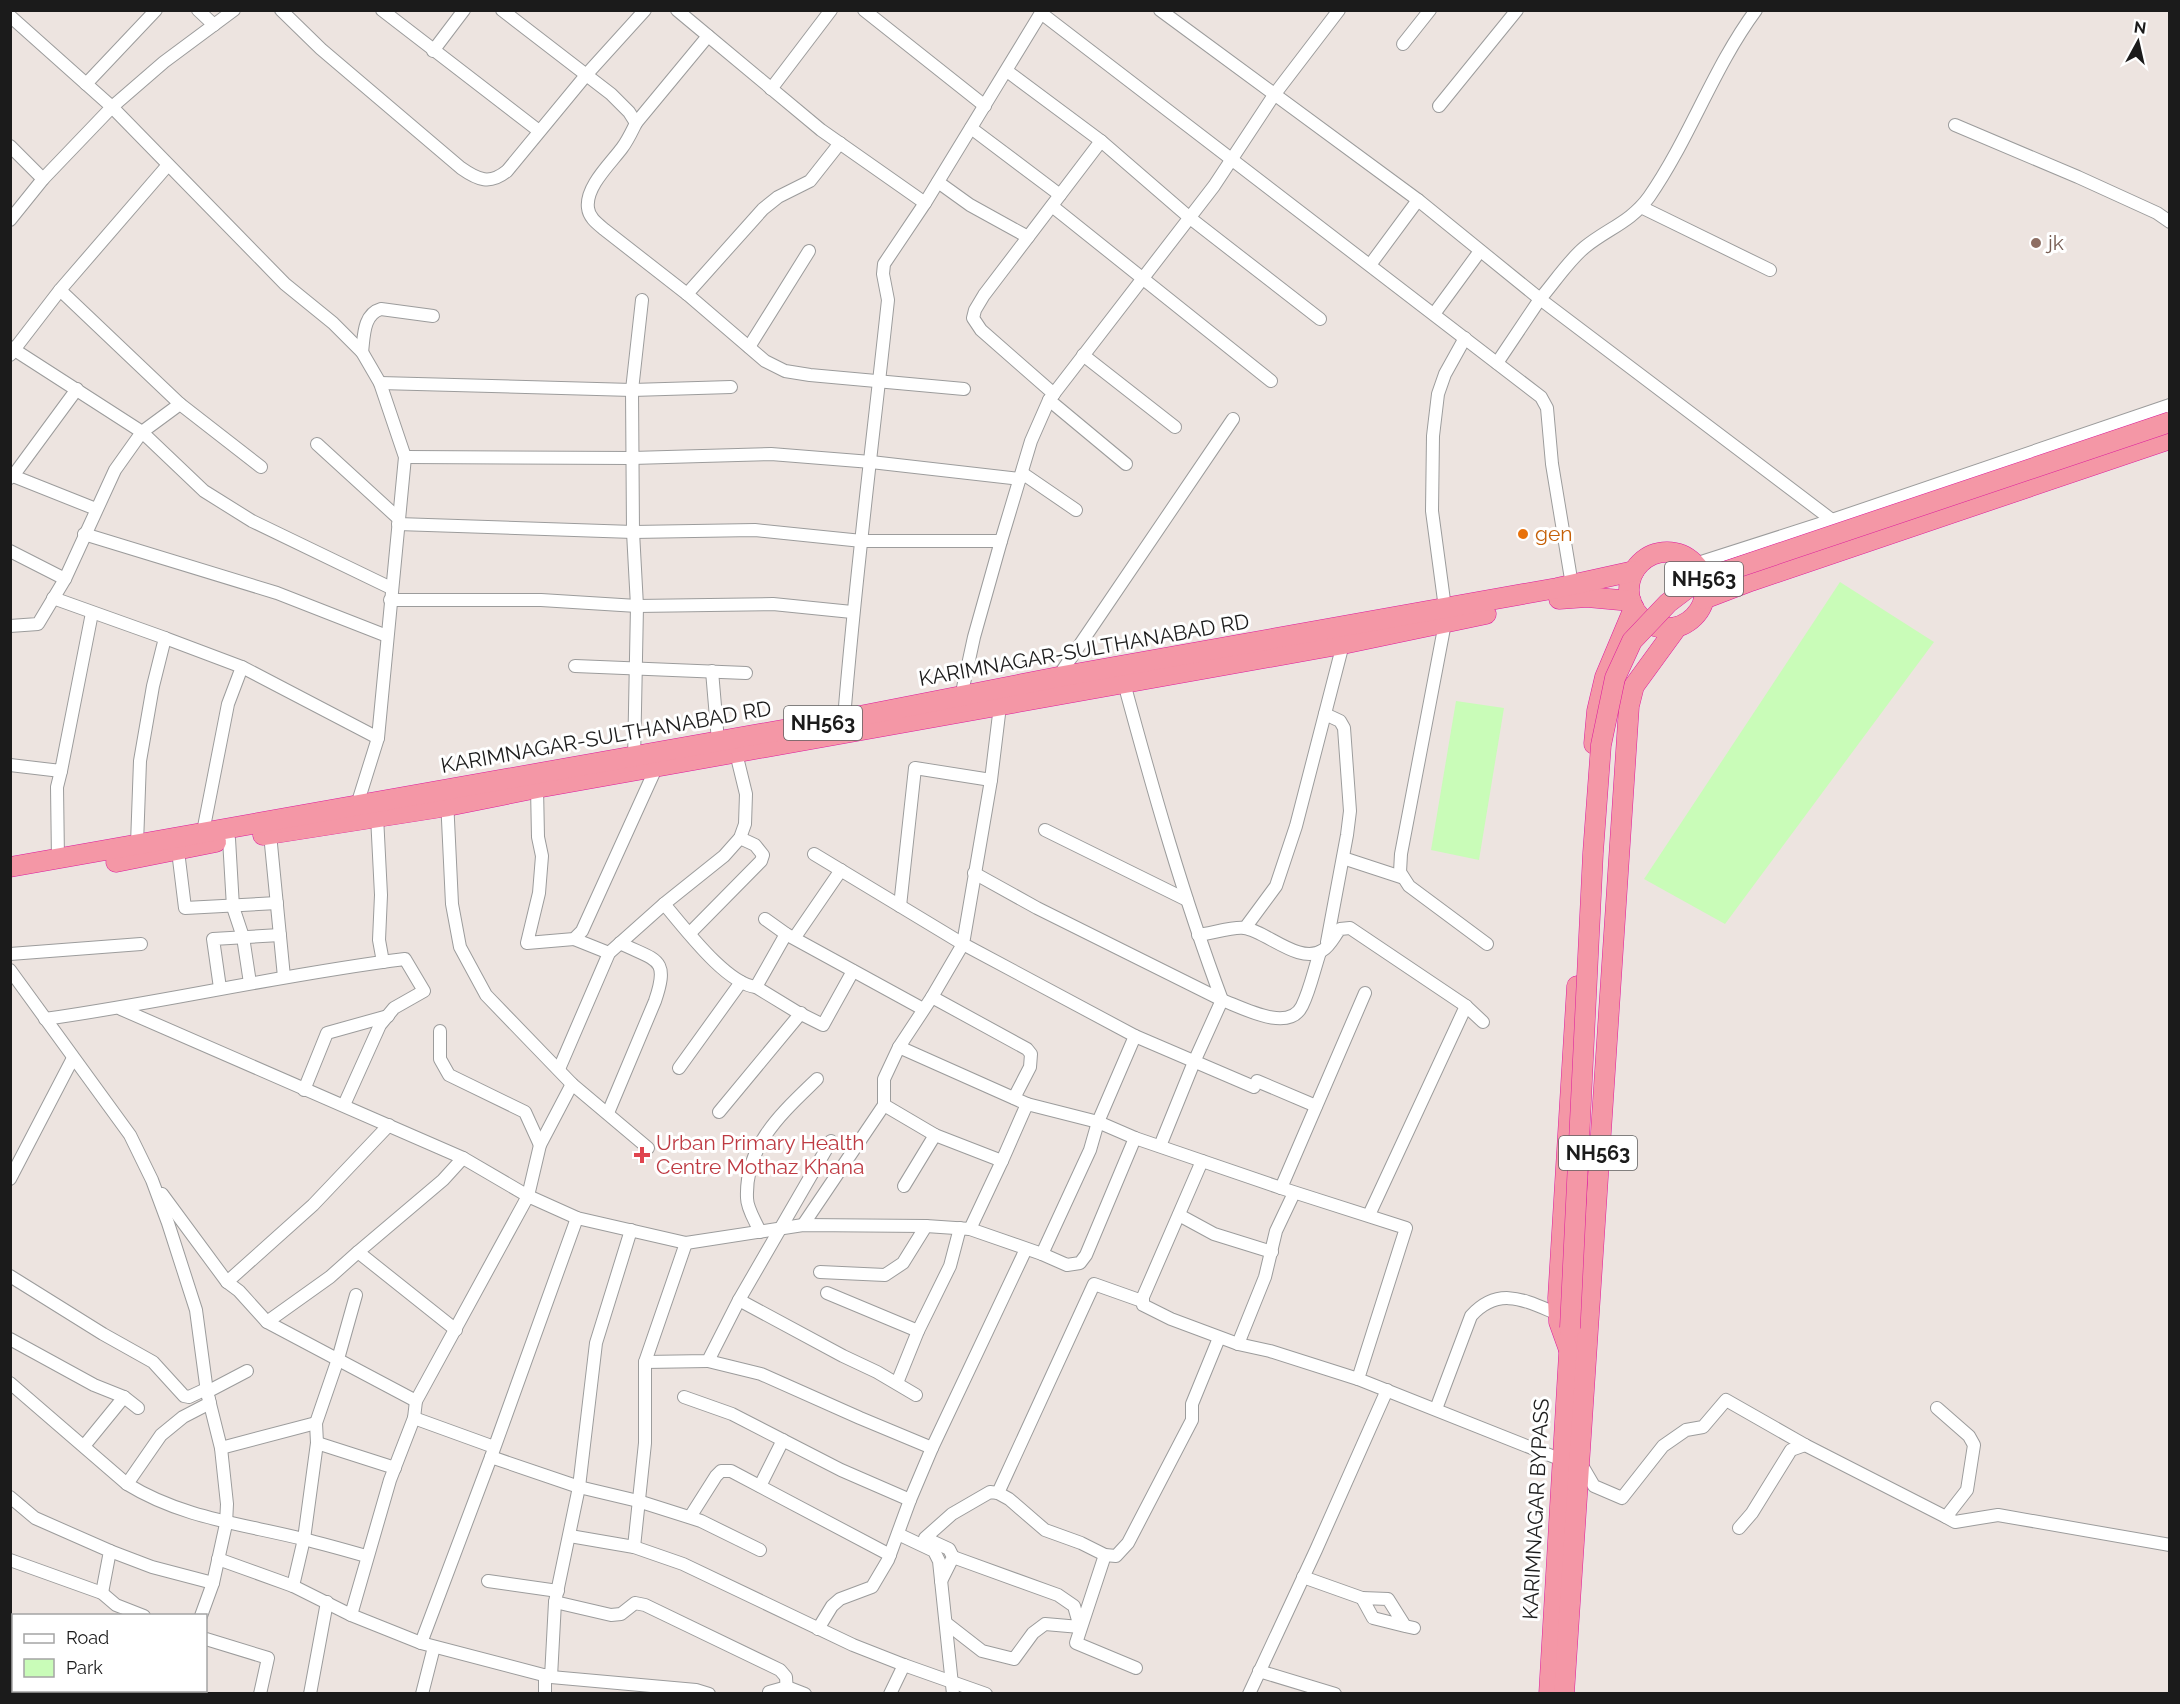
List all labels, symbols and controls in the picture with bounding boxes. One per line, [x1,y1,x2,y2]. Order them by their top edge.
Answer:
north arrow [2108,12,2168,72]
text: N [2133,17,2147,38]
place label: jk [2045,230,2064,255]
marker: jk [2029,236,2043,250]
place label: gen [1535,521,1573,546]
marker: gen [1516,527,1530,541]
road number: NH563 [1665,562,1743,596]
street label: KARIMNAGAR-SULTHANABAD RD [917,608,1251,691]
street label: KARIMNAGAR-SULTHANABAD RD [439,695,773,778]
road number: NH563 [784,706,862,740]
place label: Urban Primary Health Centre Mothaz Khana [656,1130,865,1179]
road number: NH563 [1559,1136,1637,1170]
marker: Urban Primary Health Centre Mothaz Khana [633,1146,651,1164]
street label: KARIMNAGAR BYPASS [1517,1397,1554,1620]
legend [12,1614,207,1692]
text: Road [66,1627,109,1648]
text: Park [66,1657,103,1678]

